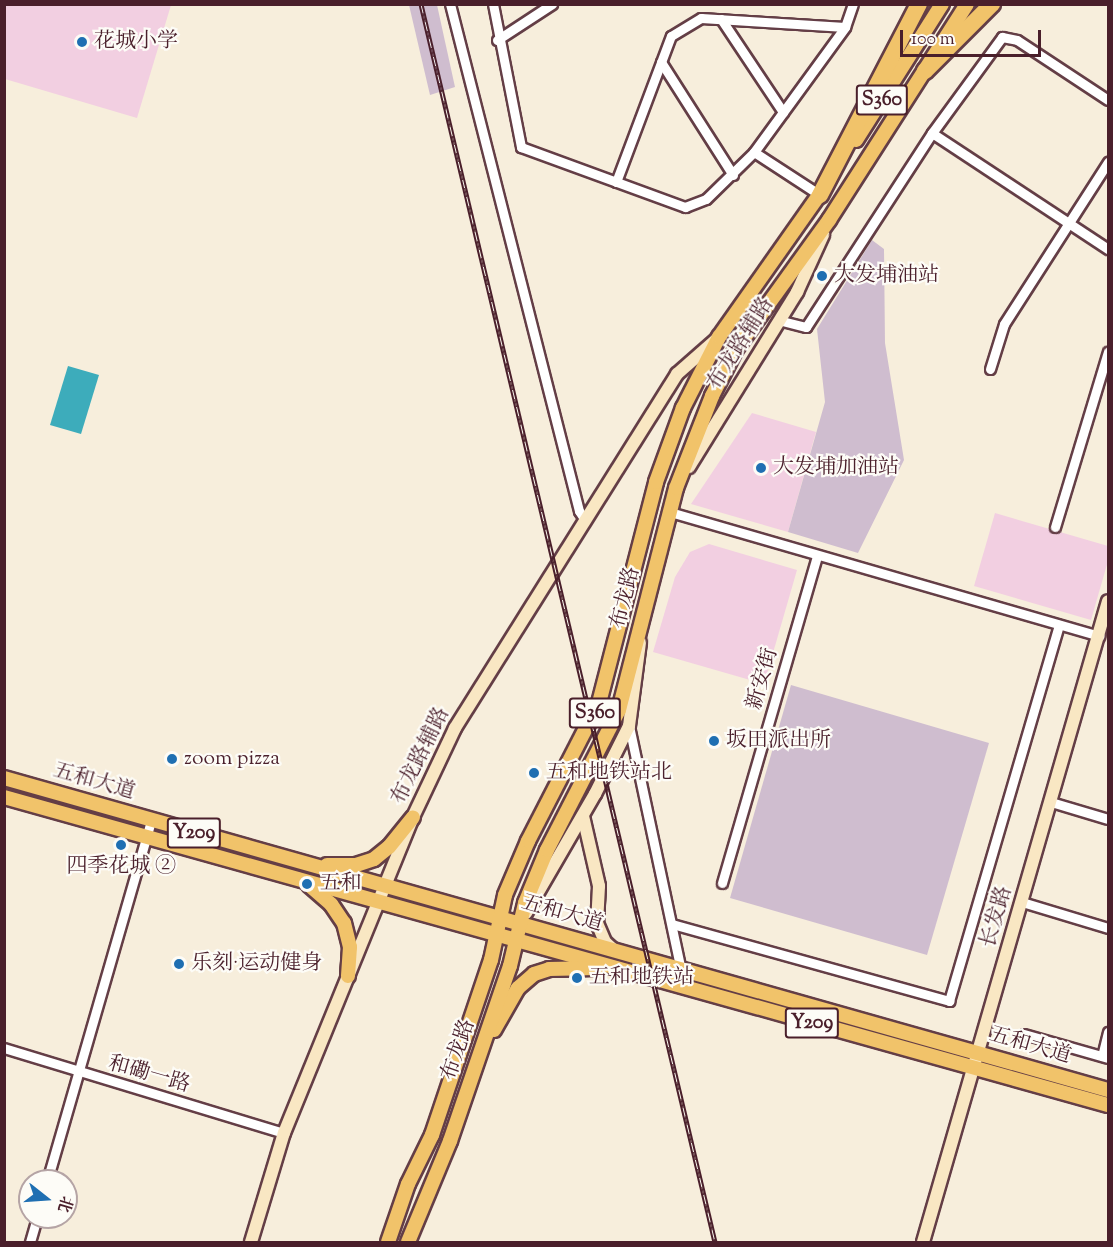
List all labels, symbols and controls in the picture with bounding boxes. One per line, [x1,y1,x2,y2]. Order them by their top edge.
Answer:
scale bar [903,18,1044,56]
text: 100 m [911,27,955,53]
place label: 花城小学 [94,29,178,55]
marker: 花城小学 [75,35,89,49]
road number: S360 [855,83,909,117]
place label: 大发埔油站 [834,263,939,289]
marker: 大发埔油站 [815,269,829,283]
street label: 布龙路辅路 [702,293,780,395]
place label: 大发埔加油站 [773,455,899,481]
marker: 大发埔加油站 [754,461,768,475]
street label: 布龙路 [606,564,646,632]
street label: 新安街 [742,645,784,713]
road number: S360 [568,696,622,730]
street label: 布龙路辅路 [387,703,455,809]
place label: 坂田派出所 [726,728,831,754]
marker: 坂田派出所 [707,734,721,748]
place label: zoom pizza [184,746,280,772]
marker: zoom pizza [165,752,179,766]
street label: 五和大道 [50,758,138,806]
place label: 五和地铁站北 [546,760,672,786]
marker: 五和地铁站北 [527,766,541,780]
road number: Y209 [166,816,222,850]
marker: 四季花城 ② [114,838,128,852]
place label: 四季花城 ② [66,854,176,880]
place label: 五和 [320,871,362,897]
marker: 五和 [298,875,316,893]
street label: 长发路 [976,883,1018,951]
street label: 五和大道 [518,890,606,938]
place label: 乐刻·运动健身 [191,951,322,977]
marker: 乐刻·运动健身 [172,957,186,971]
place label: 五和地铁站 [589,965,694,991]
marker: 五和地铁站 [570,971,584,985]
road number: Y209 [784,1006,840,1040]
street label: 布龙路 [437,1016,481,1084]
street label: 五和大道 [986,1022,1074,1070]
street label: 和磡一路 [105,1051,193,1099]
north arrow [18,1169,78,1229]
text: 北 [50,1193,77,1215]

